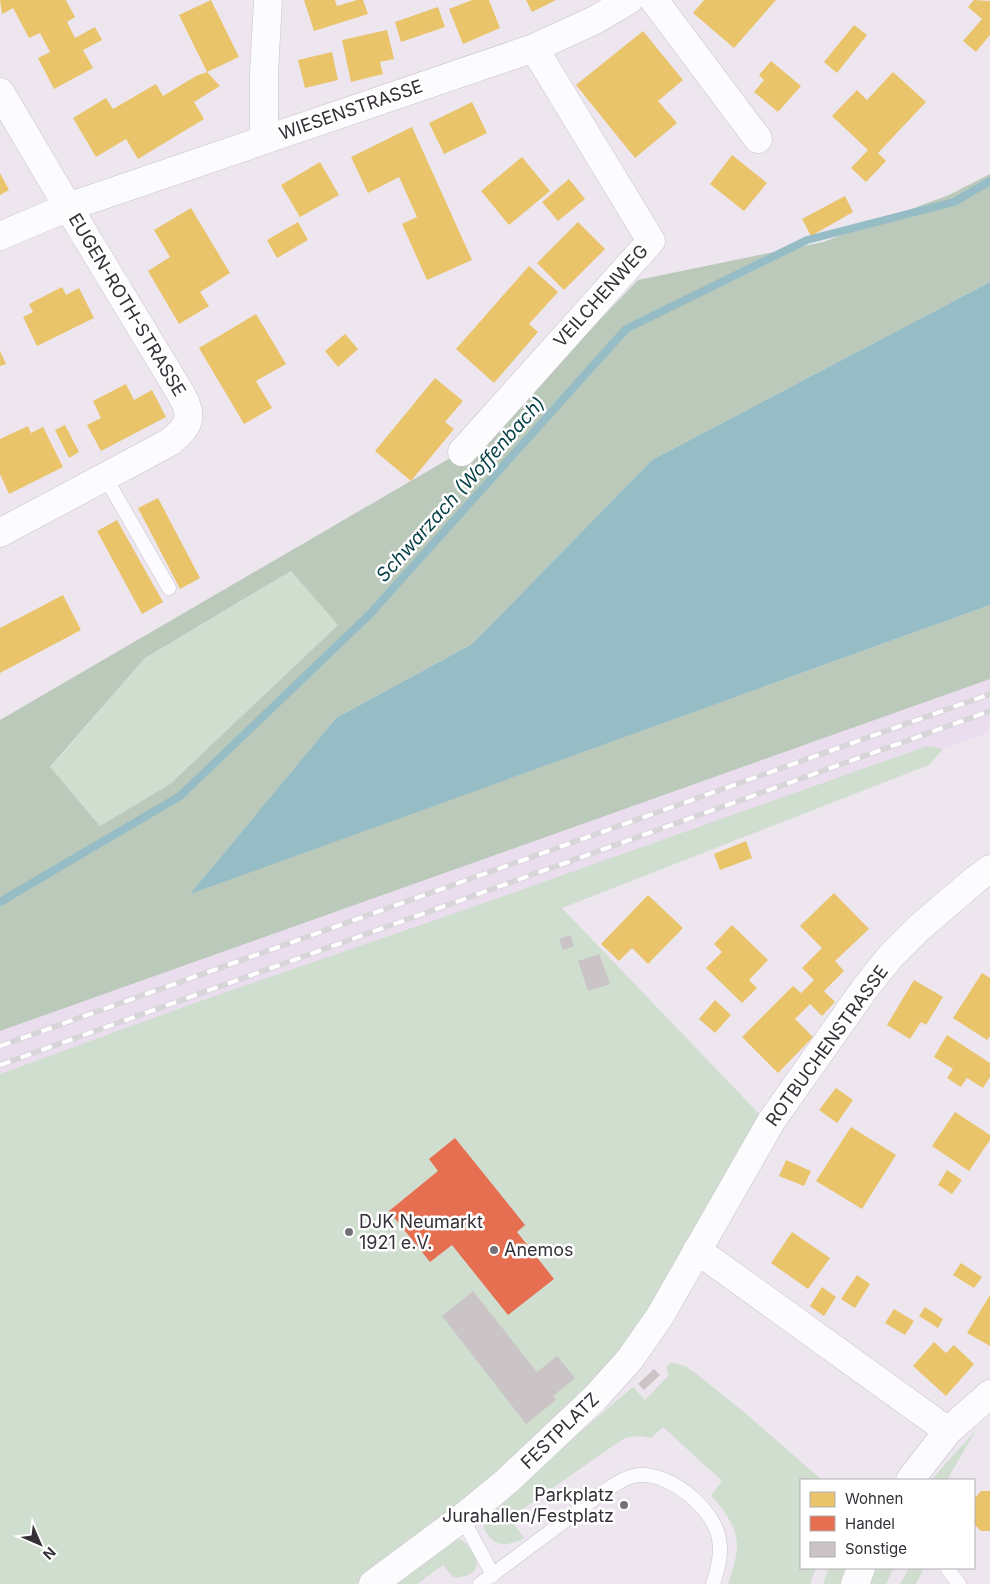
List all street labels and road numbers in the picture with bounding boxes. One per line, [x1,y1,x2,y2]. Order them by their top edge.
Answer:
street label: WIESENSTRASSE [276,75,425,144]
street label: EUGEN-ROTH-STRASSE [64,210,190,400]
street label: VEILCHENWEG [549,240,652,351]
street label: ROTBUCHENSTRASSE [761,961,892,1130]
street label: FESTPLATZ [516,1388,603,1473]

